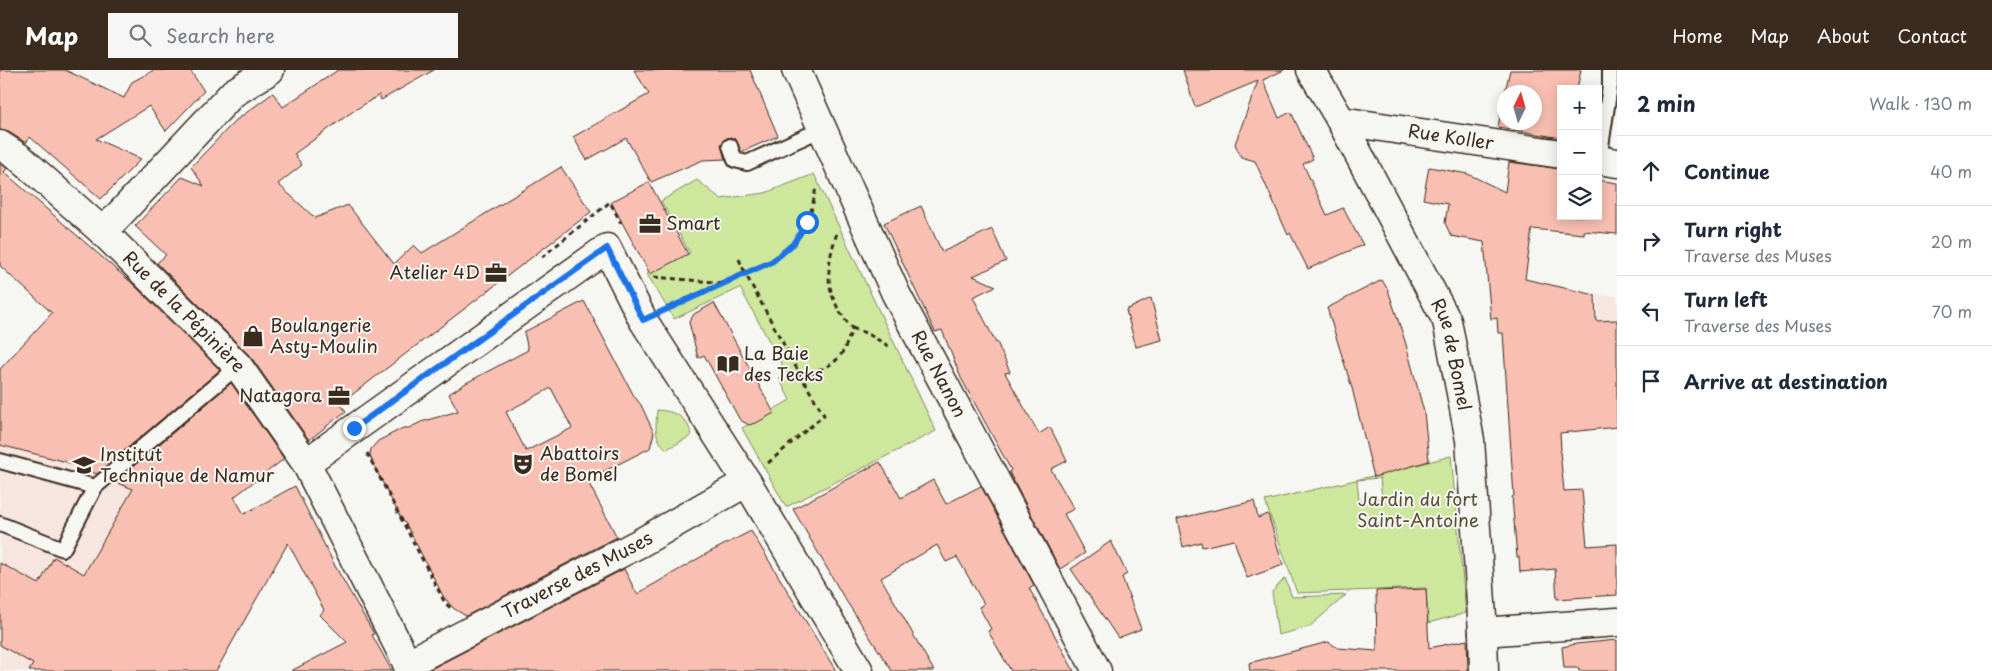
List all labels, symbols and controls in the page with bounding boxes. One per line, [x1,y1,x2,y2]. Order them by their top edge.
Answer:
search box [108,13,458,58]
text: Map [25,17,78,53]
icon: search [126,21,154,49]
text: Search here [166,21,275,49]
text: Home [1672,22,1722,49]
text: Map [1750,22,1789,49]
text: About [1817,22,1869,49]
text: Contact [1897,22,1967,49]
north arrow [1497,85,1542,130]
map controls [1557,85,1602,220]
button: + [1557,85,1602,130]
text: 2 min [1637,87,1696,119]
text: Walk · 130 m [1869,91,1972,115]
street label: Rue Koller [1406,116,1496,156]
button: − [1557,130,1602,175]
icon: ahead [1637,157,1665,185]
text: Continue [1684,157,1770,185]
text: 40 m [1930,159,1972,183]
button: layers [1557,175,1602,220]
place label: Smart [666,209,720,236]
office icon: Smart [637,211,663,237]
route start [796,211,819,234]
text: Turn right [1684,215,1782,243]
icon: right [1637,227,1665,255]
text: 20 m [1931,229,1972,253]
text: Traverse des Muses [1684,243,1832,267]
street label: Rue de la Pépinière [118,244,253,377]
place label: Atelier 4D [389,258,480,285]
office icon: Atelier 4D [483,260,509,286]
text: Turn left [1684,285,1768,313]
street label: Rue de Bomel [1425,293,1479,413]
icon: left [1637,297,1665,325]
text: 70 m [1932,299,1972,323]
place label: Boulangerie Asty-Moulin [270,311,378,359]
text: Traverse des Muses [1684,313,1832,337]
shop icon: Boulangerie Asty-Moulin [240,323,266,349]
street label: Rue Nanon [906,325,974,422]
place label: La Baie des Tecks [744,339,823,387]
library icon: La Baie des Tecks [715,351,741,377]
icon: arrive [1637,367,1665,395]
text: Arrive at destination [1684,367,1888,395]
place label: Natagora [239,381,322,408]
office icon: Natagora [326,383,352,409]
route end [343,417,366,440]
place label: Abattoirs de Bomel [540,439,619,487]
place label: Institut Technique de Namur [100,440,275,488]
theatre icon: Abattoirs de Bomel [510,451,536,477]
school or university icon: Institut Technique de Namur [71,452,97,478]
park label: Jardin du fort Saint-Antoine [1357,485,1479,533]
street label: Traverse des Muses [497,524,657,624]

